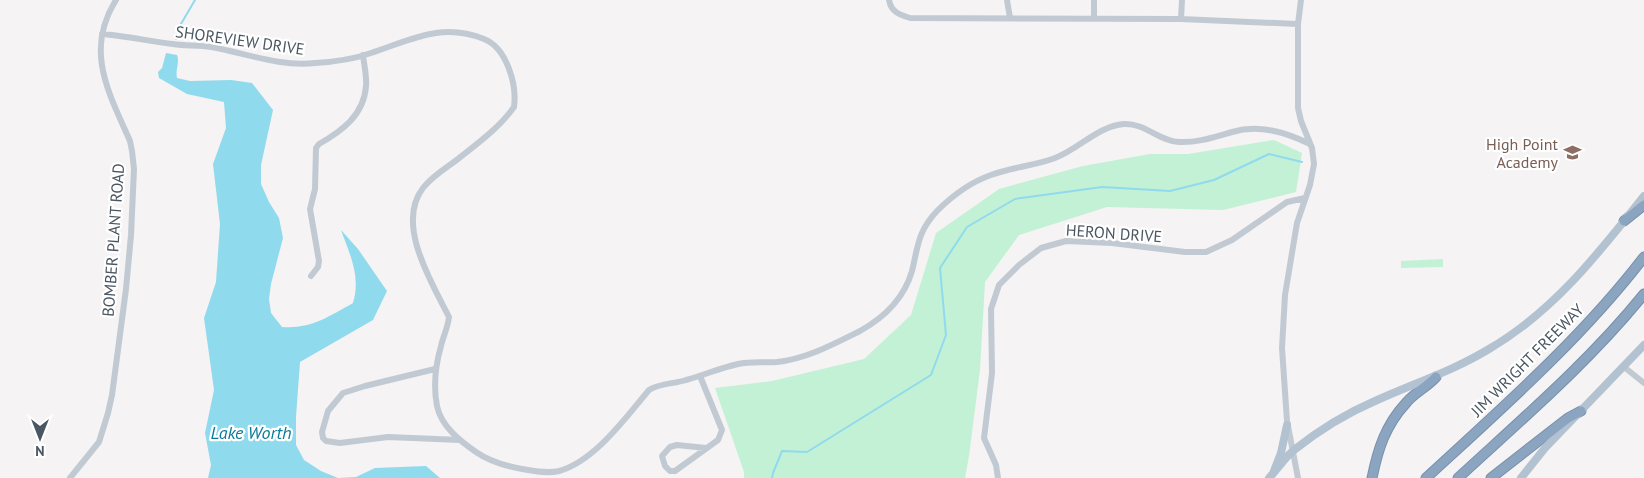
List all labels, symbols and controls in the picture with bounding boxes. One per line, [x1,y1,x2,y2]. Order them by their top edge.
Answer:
street label: SHOREVIEW DRIVE [174,21,306,59]
place label: High Point Academy [1486,134,1559,172]
school or university icon: High Point Academy [1562,143,1582,163]
street label: BOMBER PLANT ROAD [98,163,128,317]
street label: HERON DRIVE [1065,220,1163,246]
street label: JIM WRIGHT FREEWAY [1466,299,1588,421]
north arrow [15,413,65,463]
water label: Lake Worth [210,421,292,444]
text: N [35,442,45,460]

